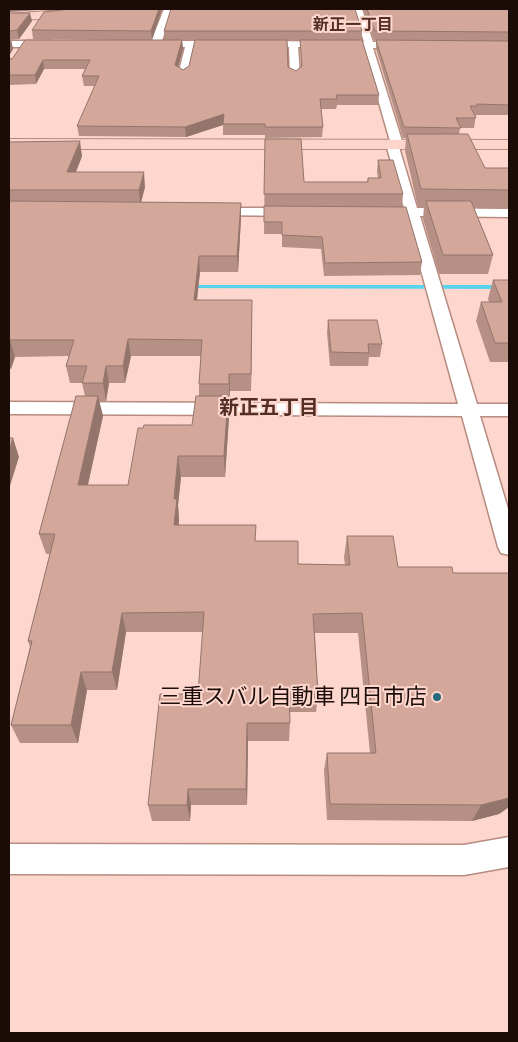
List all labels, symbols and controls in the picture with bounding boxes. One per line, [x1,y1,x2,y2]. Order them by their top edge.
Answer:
district label: 新正一丁目 [313,16,393,35]
district label: 新正五丁目 [219,396,319,420]
place label: 三重スバル自動車 四日市店 [160,684,427,711]
marker: 三重スバル自動車 四日市店 [431,691,443,703]

